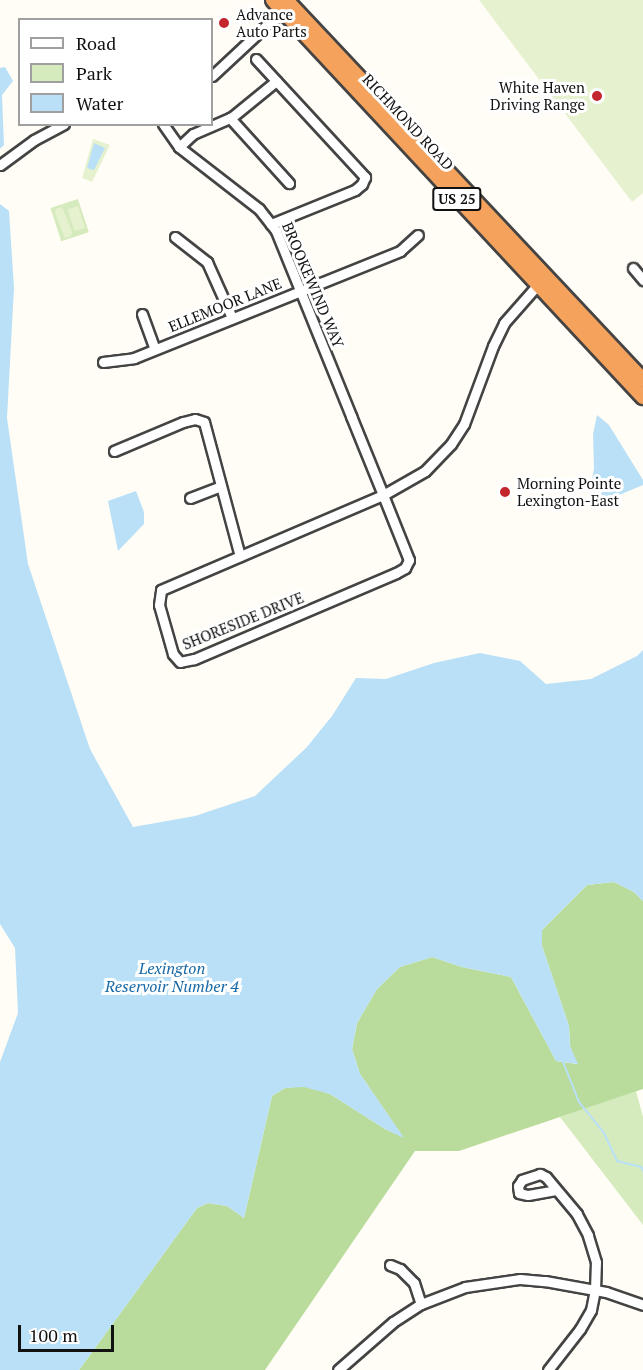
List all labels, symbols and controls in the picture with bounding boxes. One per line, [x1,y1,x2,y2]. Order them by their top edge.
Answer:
place label: Advance Auto Parts [236,5,307,40]
marker: Advance Auto Parts [217,16,231,30]
legend [18,18,213,126]
text: Road [76,31,116,55]
text: Park [76,61,112,85]
street label: RICHMOND ROAD [359,70,457,174]
place label: White Haven Driving Range [490,78,585,113]
marker: White Haven Driving Range [590,89,604,103]
text: Water [76,91,123,115]
road number: US 25 [432,188,482,210]
street label: BROOKEWIND WAY [278,220,348,350]
street label: ELLEMOOR LANE [166,274,284,336]
place label: Morning Pointe Lexington-East [517,474,621,509]
marker: Morning Pointe Lexington-East [498,485,512,499]
street label: SHORESIDE DRIVE [180,588,306,654]
water label: Lexington Reservoir Number 4 [105,958,239,996]
scale bar [21,1313,117,1351]
text: 100 m [29,1323,78,1347]

